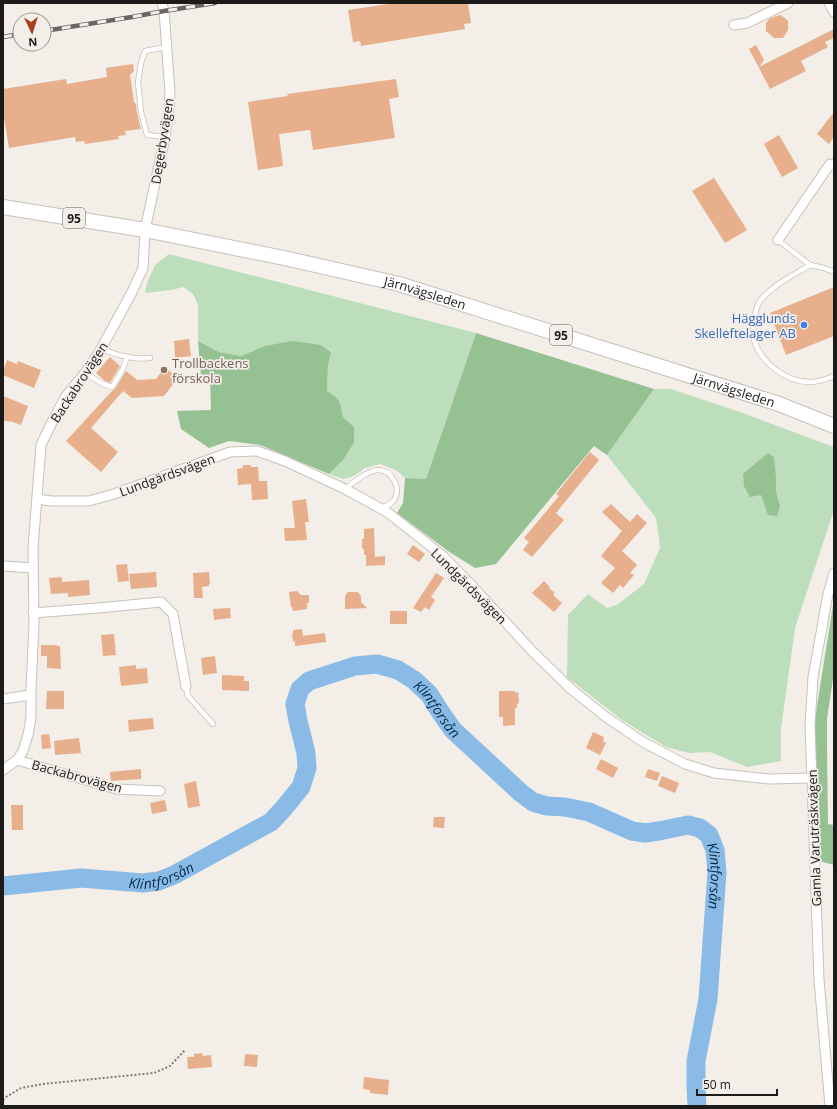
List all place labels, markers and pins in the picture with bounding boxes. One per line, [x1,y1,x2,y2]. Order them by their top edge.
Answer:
place label: Hägglunds Skelleftelager AB [694,309,796,342]
marker: Hägglunds Skelleftelager AB [799,320,809,330]
place label: Trollbackens förskola [172,354,249,387]
marker: Trollbackens förskola [159,365,169,375]

